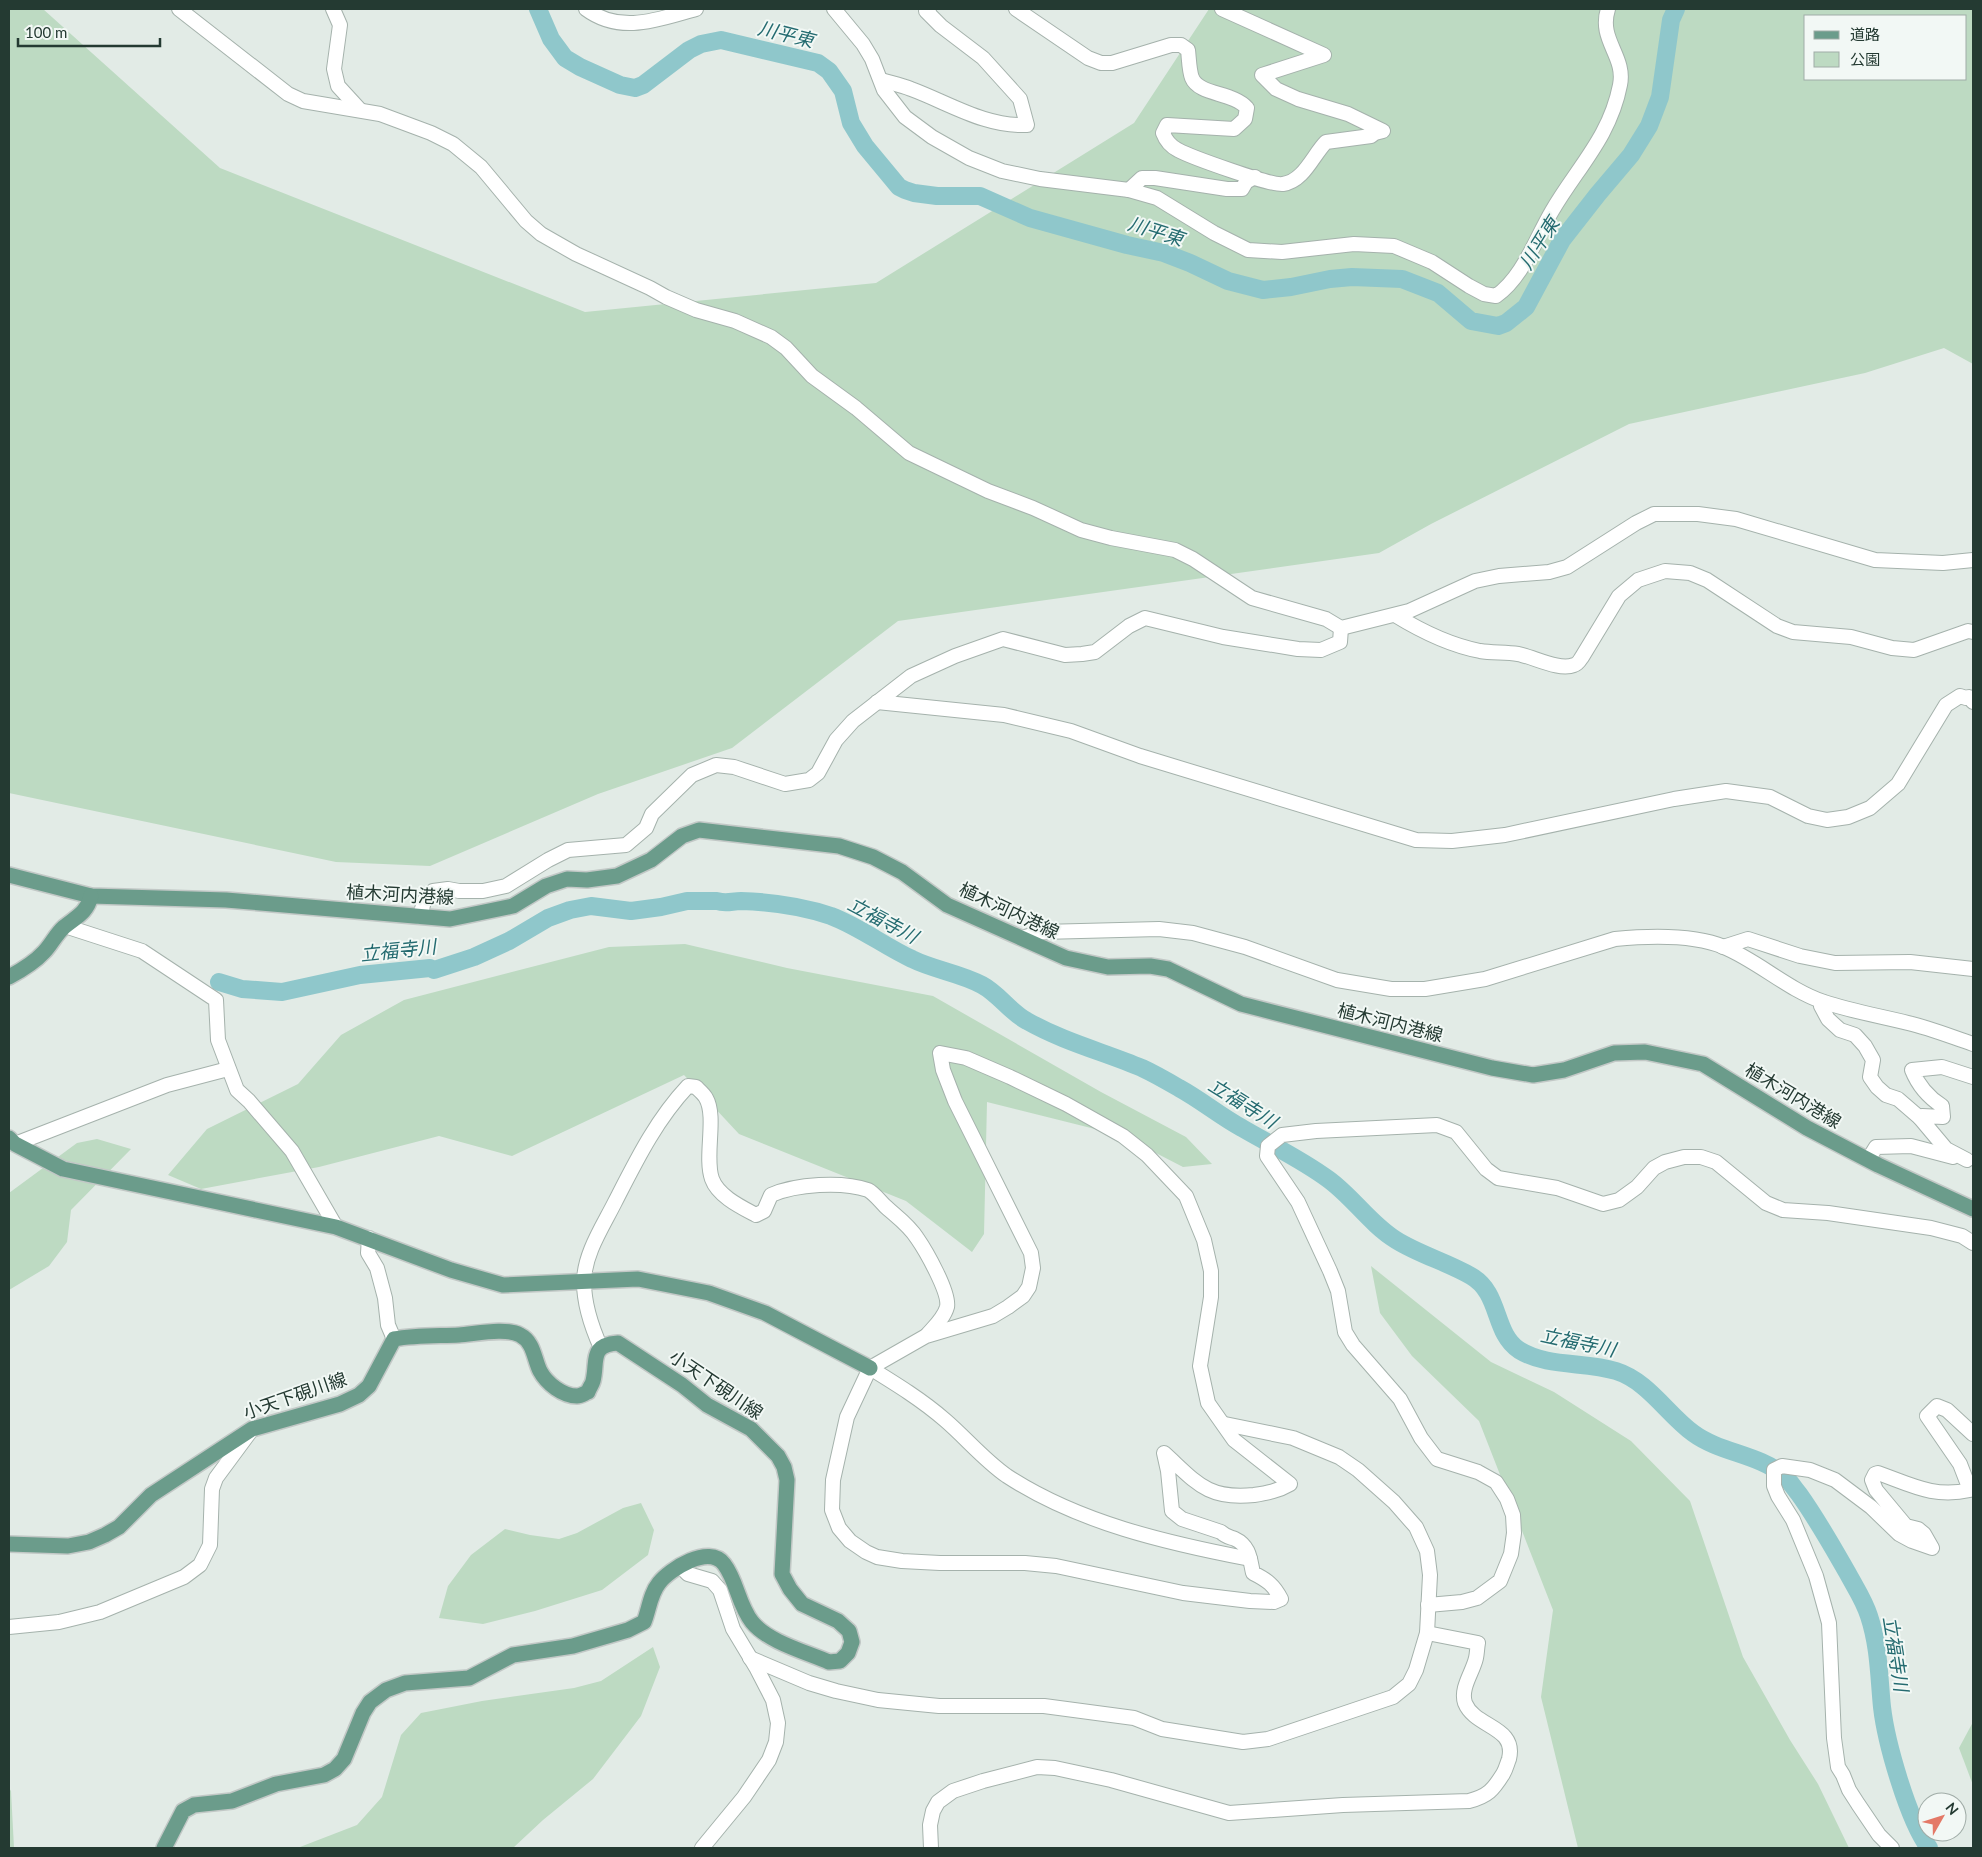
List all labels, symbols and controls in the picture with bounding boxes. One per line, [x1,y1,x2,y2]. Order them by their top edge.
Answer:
scale bar [18,15,160,47]
water label: 川平東 [756,15,819,52]
legend [1804,15,1967,80]
text: 100 m [25,23,67,41]
text: 道路 [1850,25,1880,43]
text: 公園 [1850,50,1880,68]
water label: 川平東 [1514,210,1565,273]
water label: 川平東 [1126,211,1190,251]
street label: 植木河内港線 [956,877,1063,943]
street label: 植木河内港線 [346,880,455,908]
water label: 立福寺川 [844,892,924,948]
water label: 立福寺川 [359,934,439,965]
street label: 植木河内港線 [1335,998,1445,1046]
street label: 植木河内港線 [1742,1058,1845,1132]
water label: 立福寺川 [1205,1073,1283,1134]
water label: 立福寺川 [1539,1322,1620,1361]
street label: 小天下硯川線 [666,1345,767,1423]
street label: 小天下硯川線 [240,1367,349,1423]
water label: 立福寺川 [1879,1615,1914,1695]
north arrow [1917,1792,1967,1842]
text: N [1942,1799,1962,1818]

